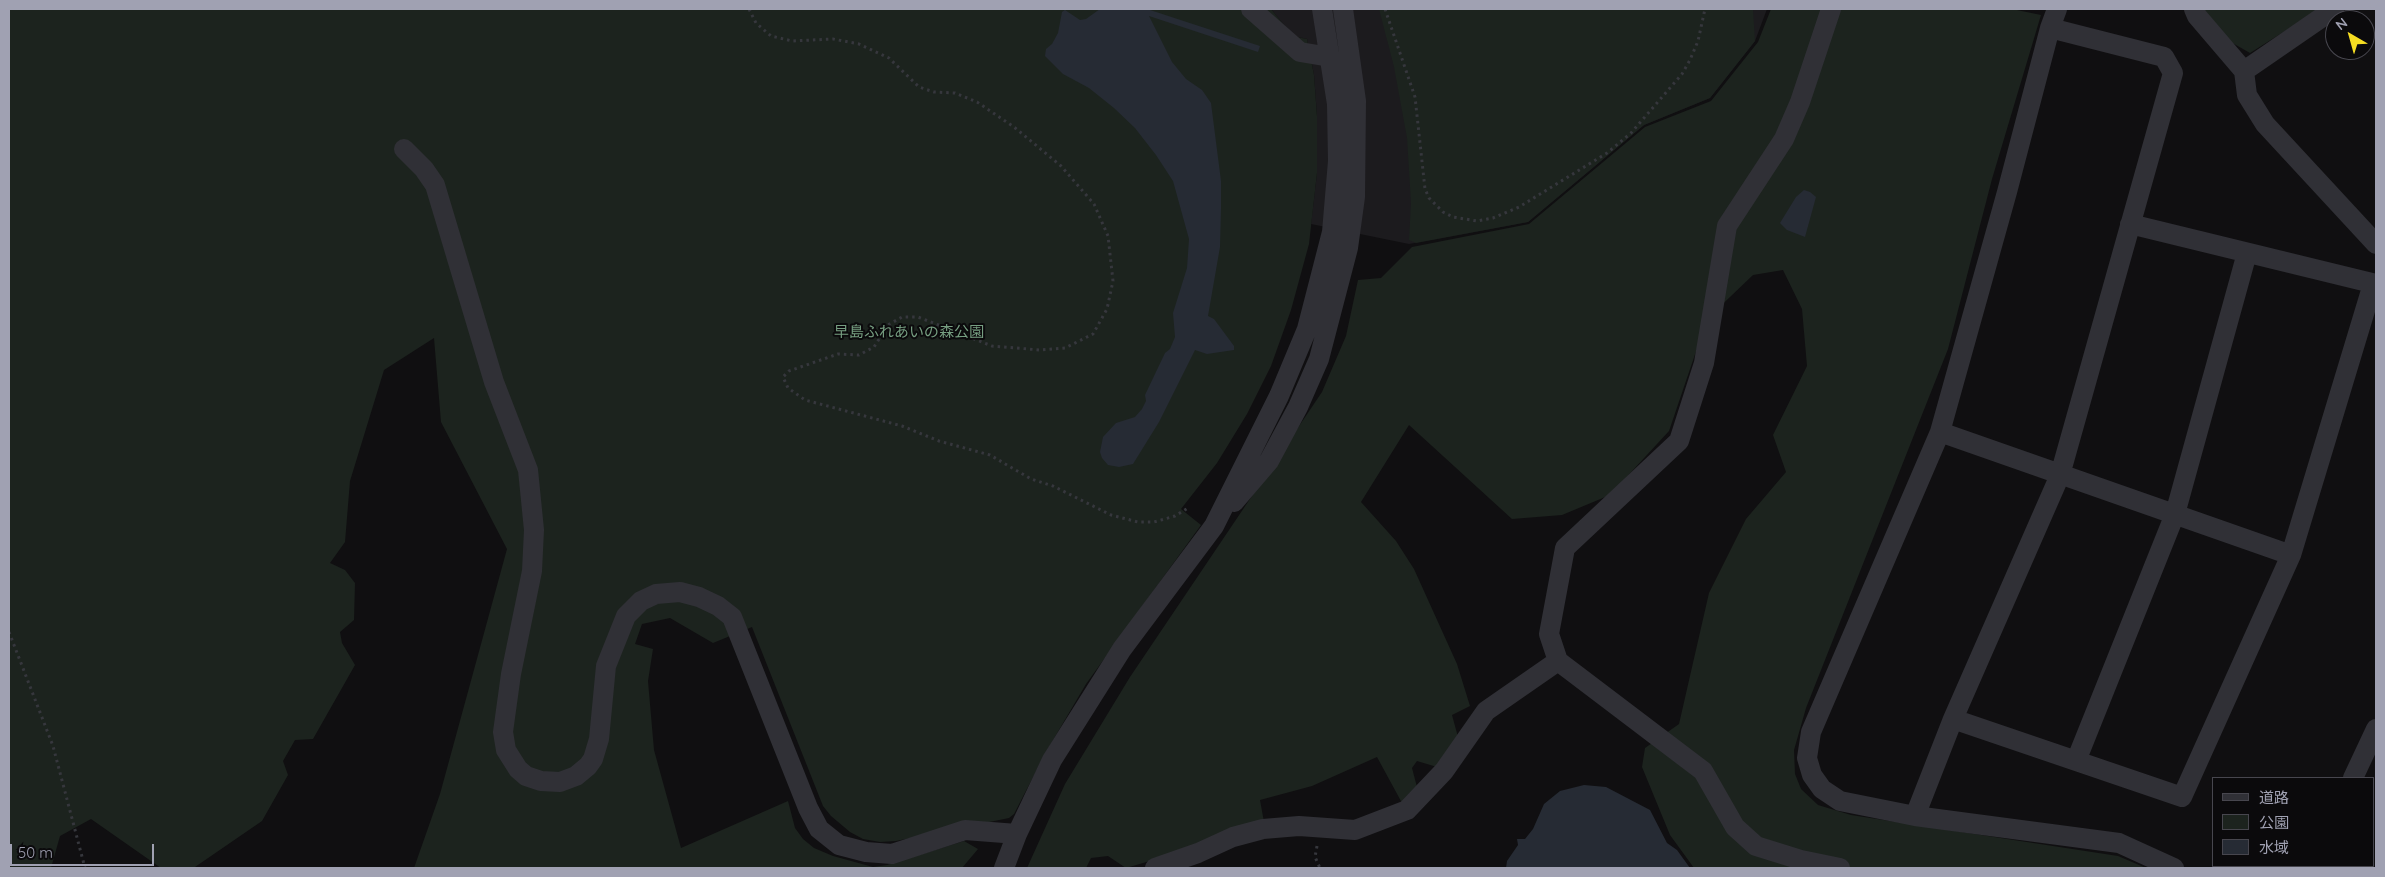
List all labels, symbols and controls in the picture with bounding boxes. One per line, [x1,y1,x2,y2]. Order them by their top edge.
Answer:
north arrow [2325,10,2375,60]
text: N [2332,14,2351,34]
park label: 早島ふれあいの森公園 [834,323,984,341]
legend [2212,777,2375,867]
text: 道路 [2259,788,2289,807]
text: 公園 [2259,813,2289,832]
scale bar [12,834,156,866]
text: 水域 [2259,838,2289,857]
text: 50 m [18,843,53,862]

